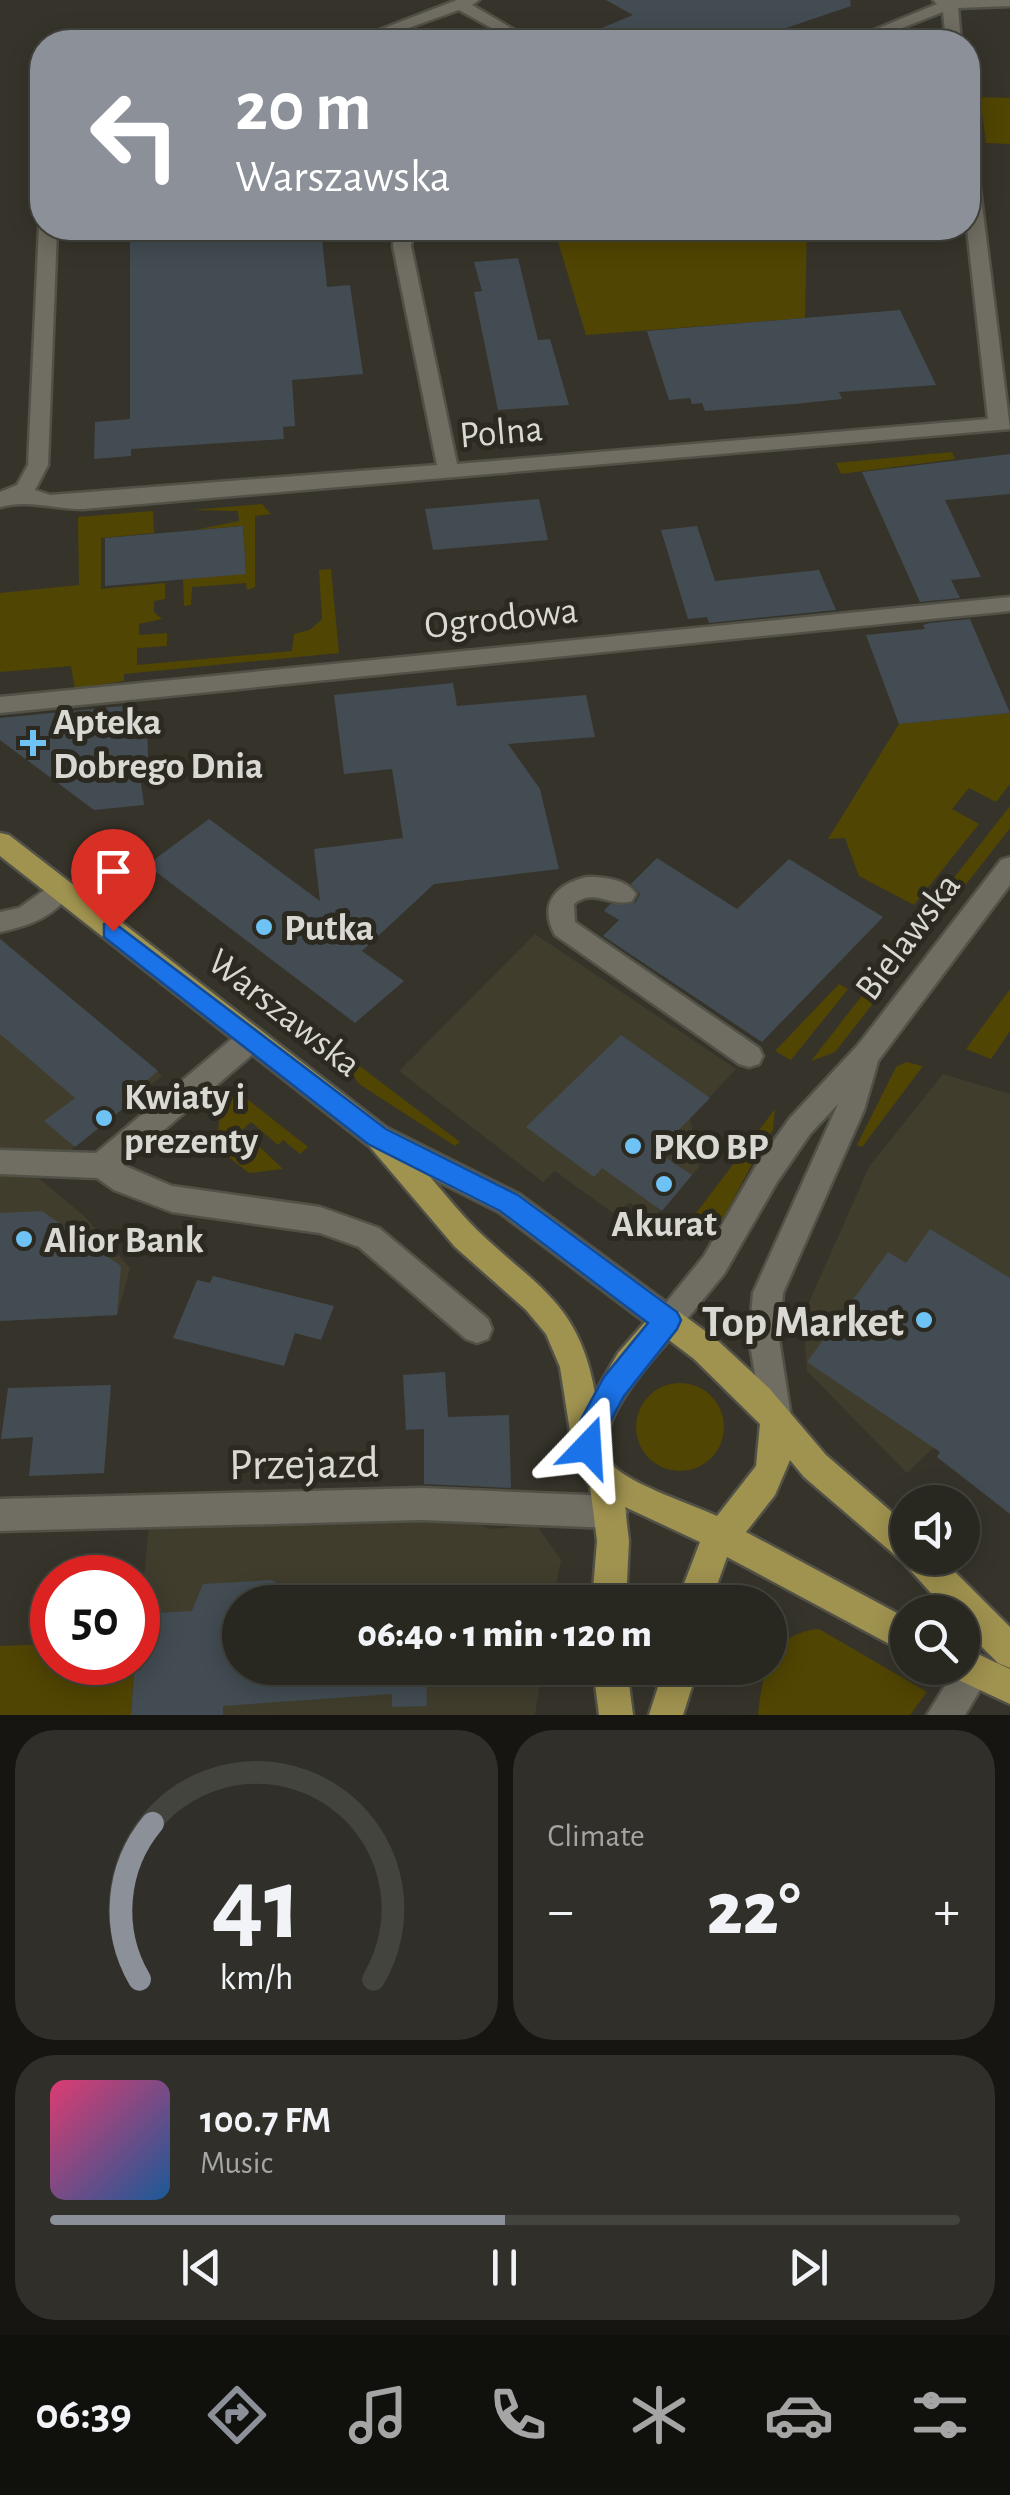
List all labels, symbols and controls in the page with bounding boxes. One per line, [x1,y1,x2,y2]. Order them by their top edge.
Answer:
icon: left [70,70,200,200]
text: 20 m [235,73,372,143]
text: Warszawska [235,155,450,200]
street label: Polna [458,410,544,456]
street label: Ogrodowa [423,592,580,646]
place label: Apteka Dobrego Dnia [53,704,263,786]
marker: Apteka Dobrego Dnia [22,732,44,754]
pin [71,829,156,932]
icon: arrive [86,844,141,899]
street label: Bielawska [849,867,968,1007]
place label: Putka [284,910,374,948]
marker: Putka [253,916,275,938]
street label: Warszawska [200,943,367,1085]
place label: Kwiaty i prezenty [124,1079,258,1161]
marker: Kwiaty i prezenty [93,1107,115,1129]
place label: PKO BP [653,1129,769,1167]
marker: PKO BP [622,1135,644,1157]
marker: Akurat [653,1173,675,1195]
place label: Akurat [611,1206,717,1244]
place label: Alior Bank [44,1222,204,1260]
marker: Alior Bank [13,1228,35,1250]
place label: Top Market [702,1300,904,1345]
marker: Top Market [913,1309,935,1331]
position arrow [536,1395,640,1499]
street label: Przejazd [229,1441,379,1488]
map controls [890,1485,980,1685]
button: sound [890,1485,980,1575]
speed limit sign: 50 [30,1555,160,1685]
button: search [890,1595,980,1685]
text: 06:40 · 1 min · 120 m [357,1616,652,1654]
text: Climate [548,1820,645,1852]
text: 41 [211,1854,301,1958]
text: 22° [707,1873,801,1948]
text: − [548,1884,574,1939]
text: + [934,1884,960,1939]
text: km/h [219,1960,293,1996]
text: 100.7 FM [200,2102,331,2140]
text: Music [200,2147,273,2179]
icon: previous [174,2240,229,2295]
icon: pause [477,2240,532,2295]
icon: next [781,2240,836,2295]
icon: directions [202,2380,272,2450]
icon: music [343,2380,413,2450]
icon: phone [483,2380,553,2450]
icon: climate [624,2380,694,2450]
icon: car [764,2380,834,2450]
icon: filters [905,2380,975,2450]
text: 06:39 [35,2392,132,2437]

